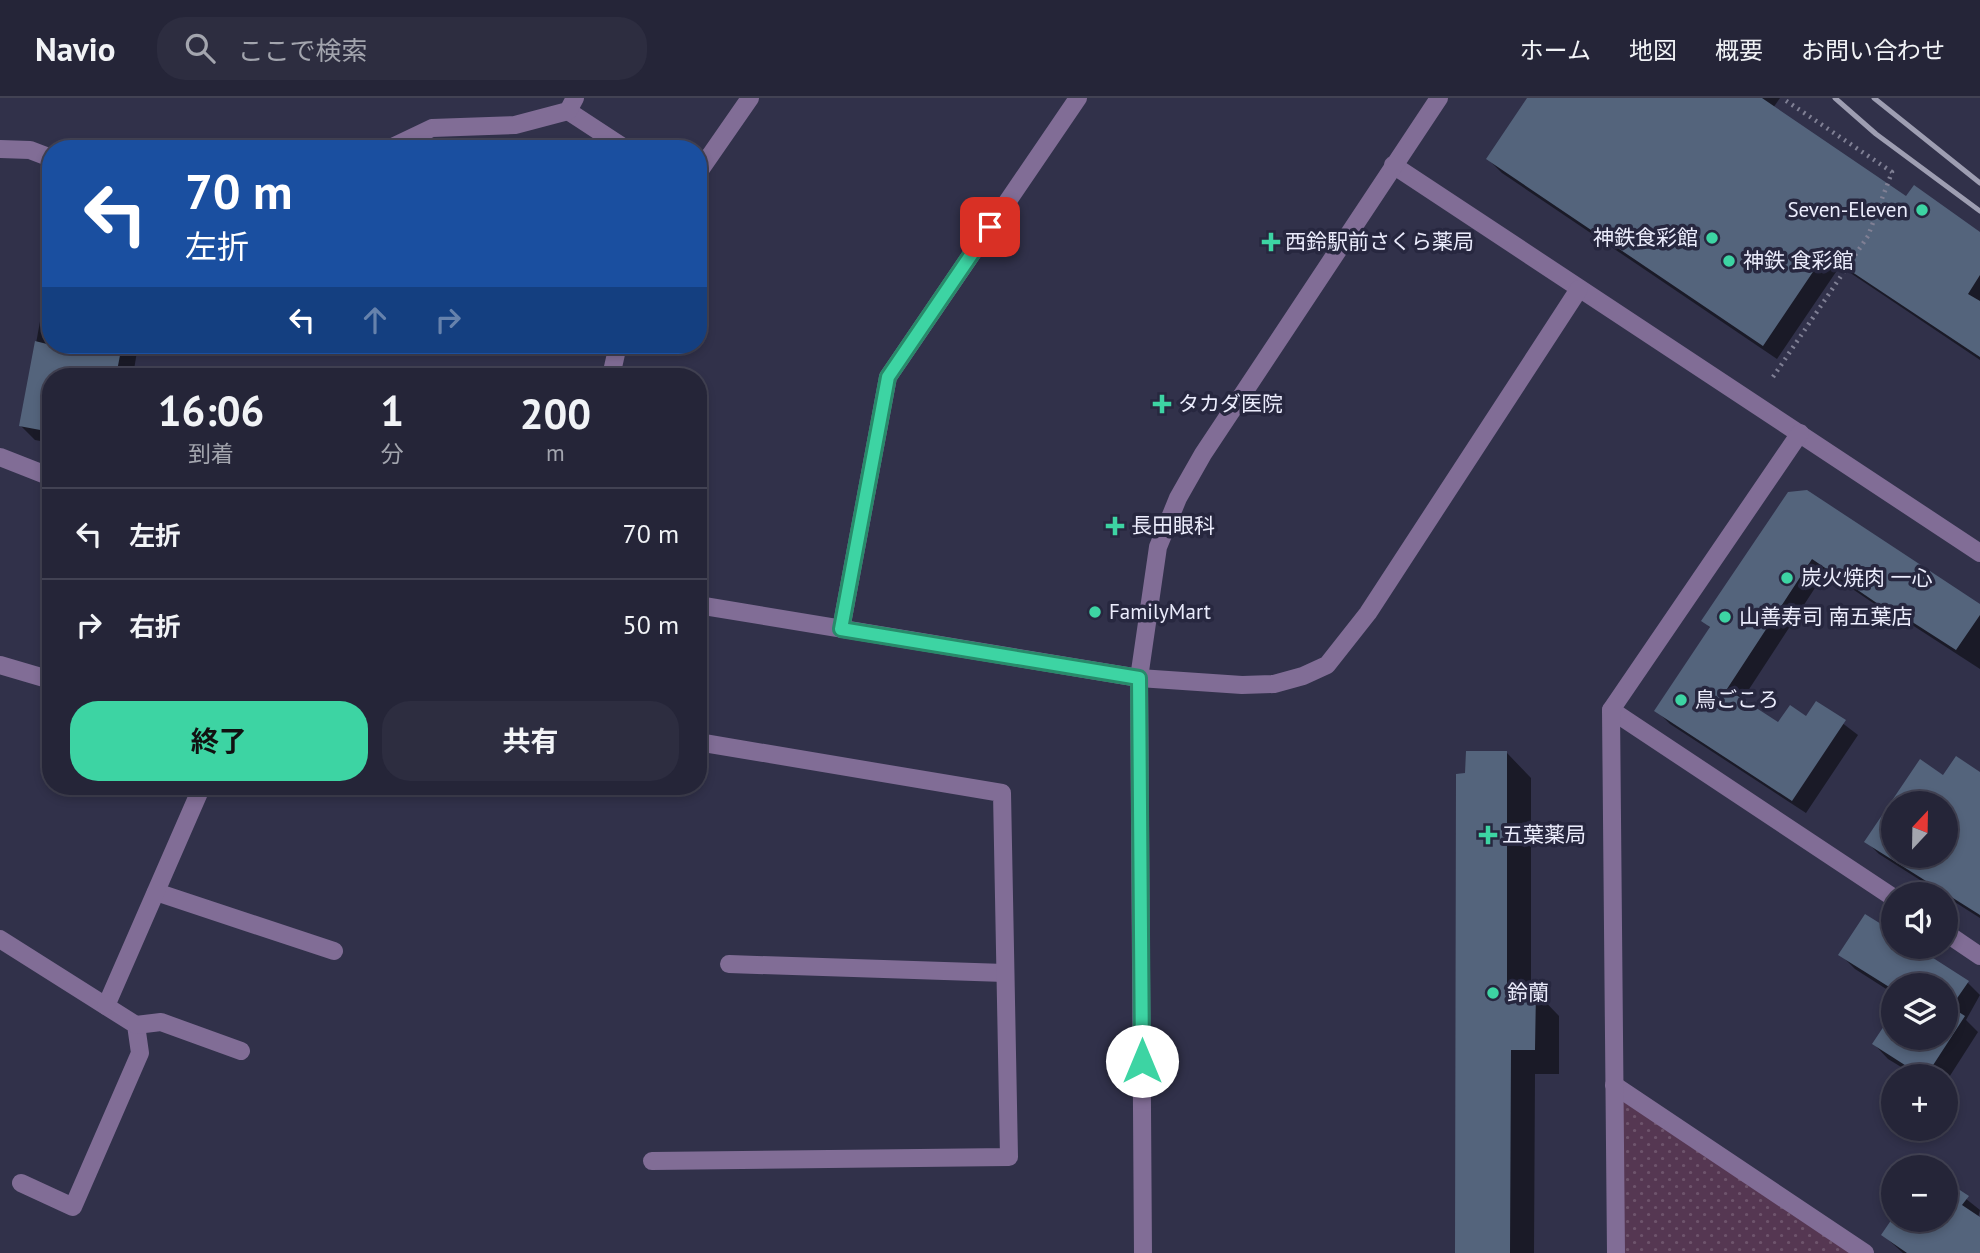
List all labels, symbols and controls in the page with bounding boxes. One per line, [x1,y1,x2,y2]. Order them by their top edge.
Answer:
search box [157,17,647,80]
text: Navio [35,27,115,70]
icon: search [181,29,219,67]
text: ここで検索 [237,34,367,67]
text: ホーム [1520,35,1591,66]
text: 地図 [1629,35,1677,66]
text: 概要 [1715,35,1763,66]
text: お問い合わせ [1801,35,1945,66]
text: 70 m [185,159,292,223]
icon: left [70,168,161,259]
place label: Seven-Eleven [1787,196,1908,223]
pin [960,197,1020,257]
marker: Seven-Eleven [1914,202,1930,218]
icon: arrive [971,208,1009,246]
place label: 神鉄食彩館 [1593,224,1698,251]
text: 左折 [185,225,249,267]
place label: 西鈴駅前さくら薬局 [1285,228,1474,255]
marker: 神鉄食彩館 [1704,230,1720,246]
marker: 西鈴駅前さくら薬局 [1263,234,1279,250]
place label: 神鉄 食彩館 [1743,247,1854,274]
marker: 神鉄 食彩館 [1721,253,1737,269]
icon: left [283,301,321,339]
icon: ahead [356,301,394,339]
icon: right [429,301,467,339]
text: 16:06 [158,383,264,438]
text: 1 [380,383,404,438]
text: 200 [520,386,591,441]
place label: タカダ医院 [1178,390,1283,417]
marker: タカダ医院 [1152,394,1172,414]
text: m [546,438,565,467]
text: 到着 [188,439,234,468]
text: 分 [381,439,404,468]
place label: 長田眼科 [1131,512,1215,539]
icon: left [70,515,108,553]
marker: 長田眼科 [1105,516,1125,536]
text: 70 m [623,517,679,550]
text: 左折 [129,519,181,552]
place label: 炭火焼肉 一心 [1801,564,1933,591]
marker: 炭火焼肉 一心 [1779,570,1795,586]
place label: FamilyMart [1109,598,1211,625]
place label: 山善寿司 南五葉店 [1739,603,1913,630]
marker: FamilyMart [1087,604,1103,620]
icon: right [70,606,108,644]
text: 50 m [623,608,679,641]
marker: 山善寿司 南五葉店 [1717,609,1733,625]
text: 右折 [129,610,181,643]
place label: 鳥ごころ [1695,686,1779,713]
marker: 鳥ごころ [1673,692,1689,708]
button: 終了 [70,701,368,781]
button: 共有 [382,701,679,781]
north arrow [1881,791,1958,868]
map controls [1881,791,1958,1232]
place label: 五葉薬局 [1502,821,1586,848]
marker: 五葉薬局 [1480,827,1496,843]
button: sound [1881,882,1958,959]
button: layers [1881,973,1958,1050]
place label: 鈴蘭 [1507,979,1549,1006]
marker: 鈴蘭 [1485,985,1501,1001]
position arrow [1105,1024,1179,1098]
button: + [1881,1064,1958,1141]
button: − [1881,1155,1958,1232]

